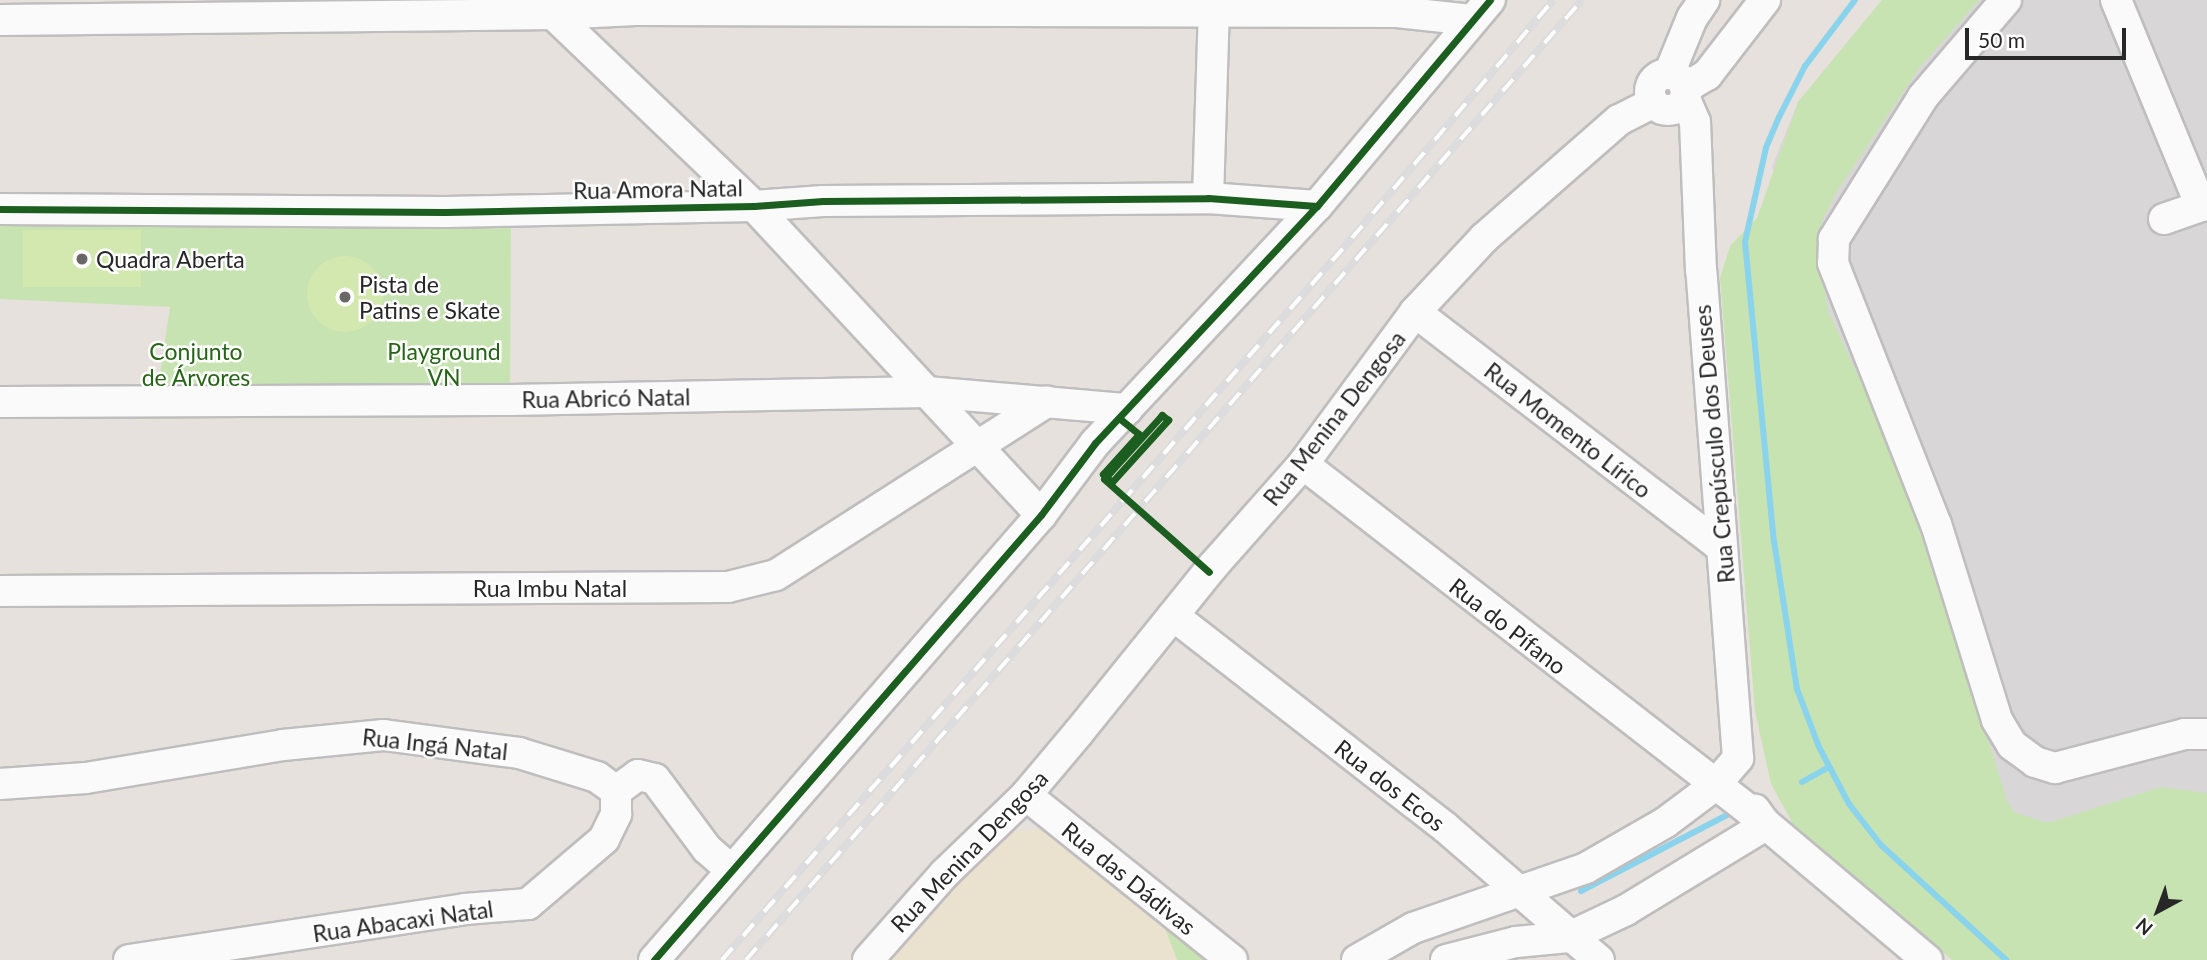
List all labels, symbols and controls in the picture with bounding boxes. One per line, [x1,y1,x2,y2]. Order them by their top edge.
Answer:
scale bar [1969,14,2130,58]
text: 50 m [1978,27,2025,52]
street label: Rua Amora Natal [572,174,744,204]
place label: Quadra Aberta [96,245,245,273]
marker: Quadra Aberta [74,251,90,267]
place label: Pista de Patins e Skate [359,270,500,324]
marker: Pista de Patins e Skate [337,289,353,305]
street label: Rua Crepúsculo dos Deuses [1688,304,1740,584]
street label: Rua Menina Dengosa [1257,325,1411,511]
park label: Conjunto de Árvores [141,337,251,391]
park label: Playground VN [387,337,501,391]
street label: Rua Momento Lírico [1479,356,1657,504]
street label: Rua Abricó Natal [521,383,691,413]
street label: Rua do Pífano [1444,572,1572,680]
street label: Rua Imbu Natal [473,574,627,602]
street label: Rua Ingá Natal [361,723,509,765]
street label: Rua dos Ecos [1329,733,1451,837]
street label: Rua Menina Dengosa [885,764,1053,938]
street label: Rua das Dádivas [1056,816,1202,940]
north arrow [2123,876,2193,946]
street label: Rua Abacaxi Natal [311,895,495,947]
text: N [2131,914,2157,941]

